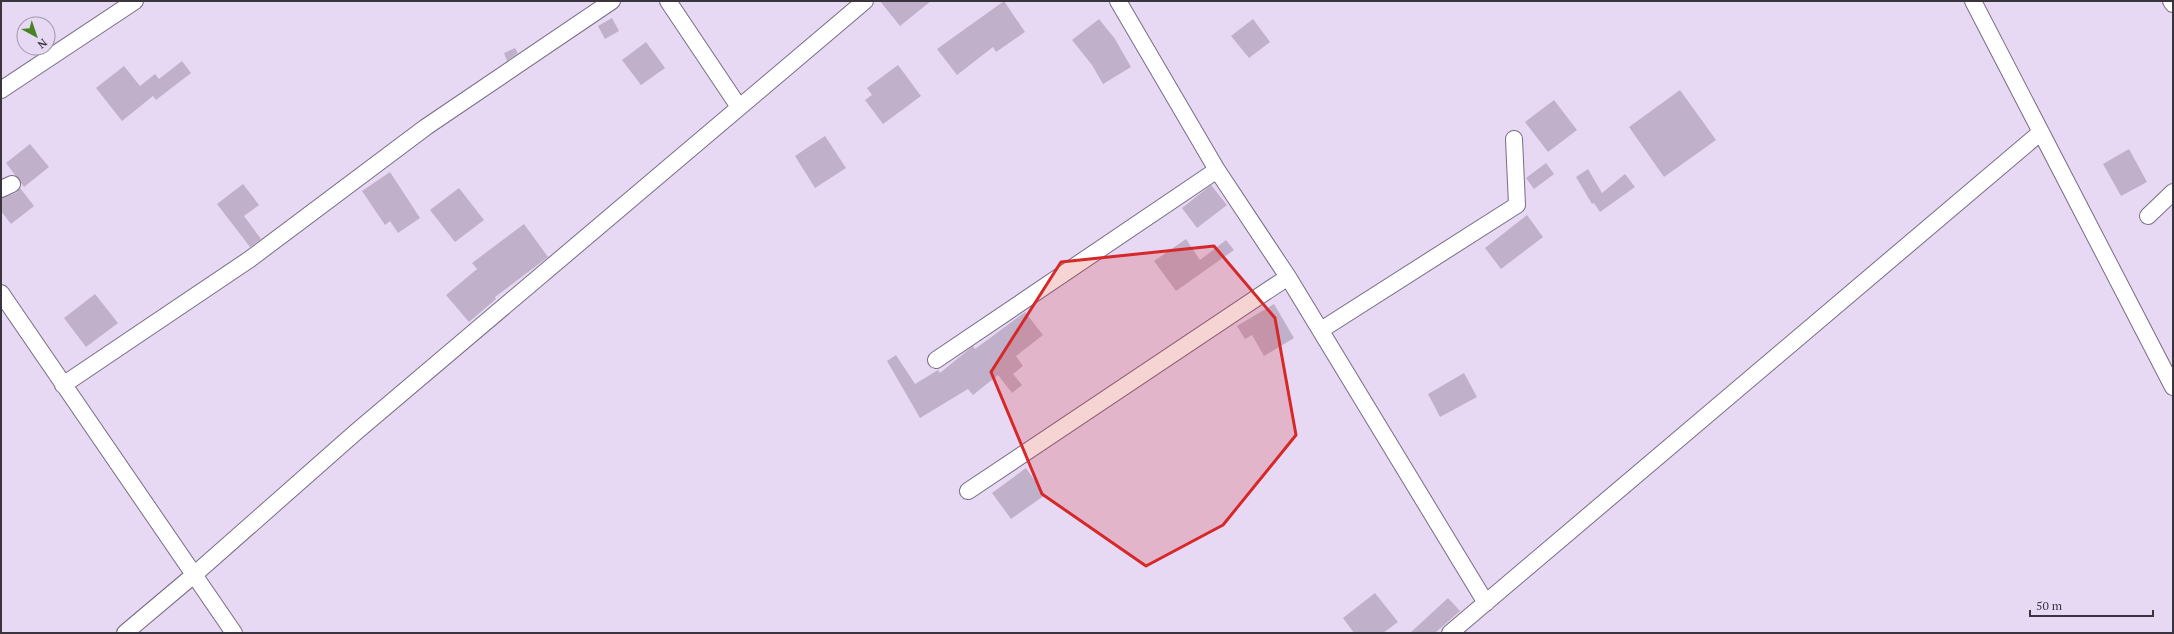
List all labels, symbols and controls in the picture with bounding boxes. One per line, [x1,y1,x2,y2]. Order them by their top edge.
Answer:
north arrow [16,16,56,56]
text: N [34,36,50,52]
scale bar [2030,592,2153,618]
text: 50 m [2036,598,2063,613]

